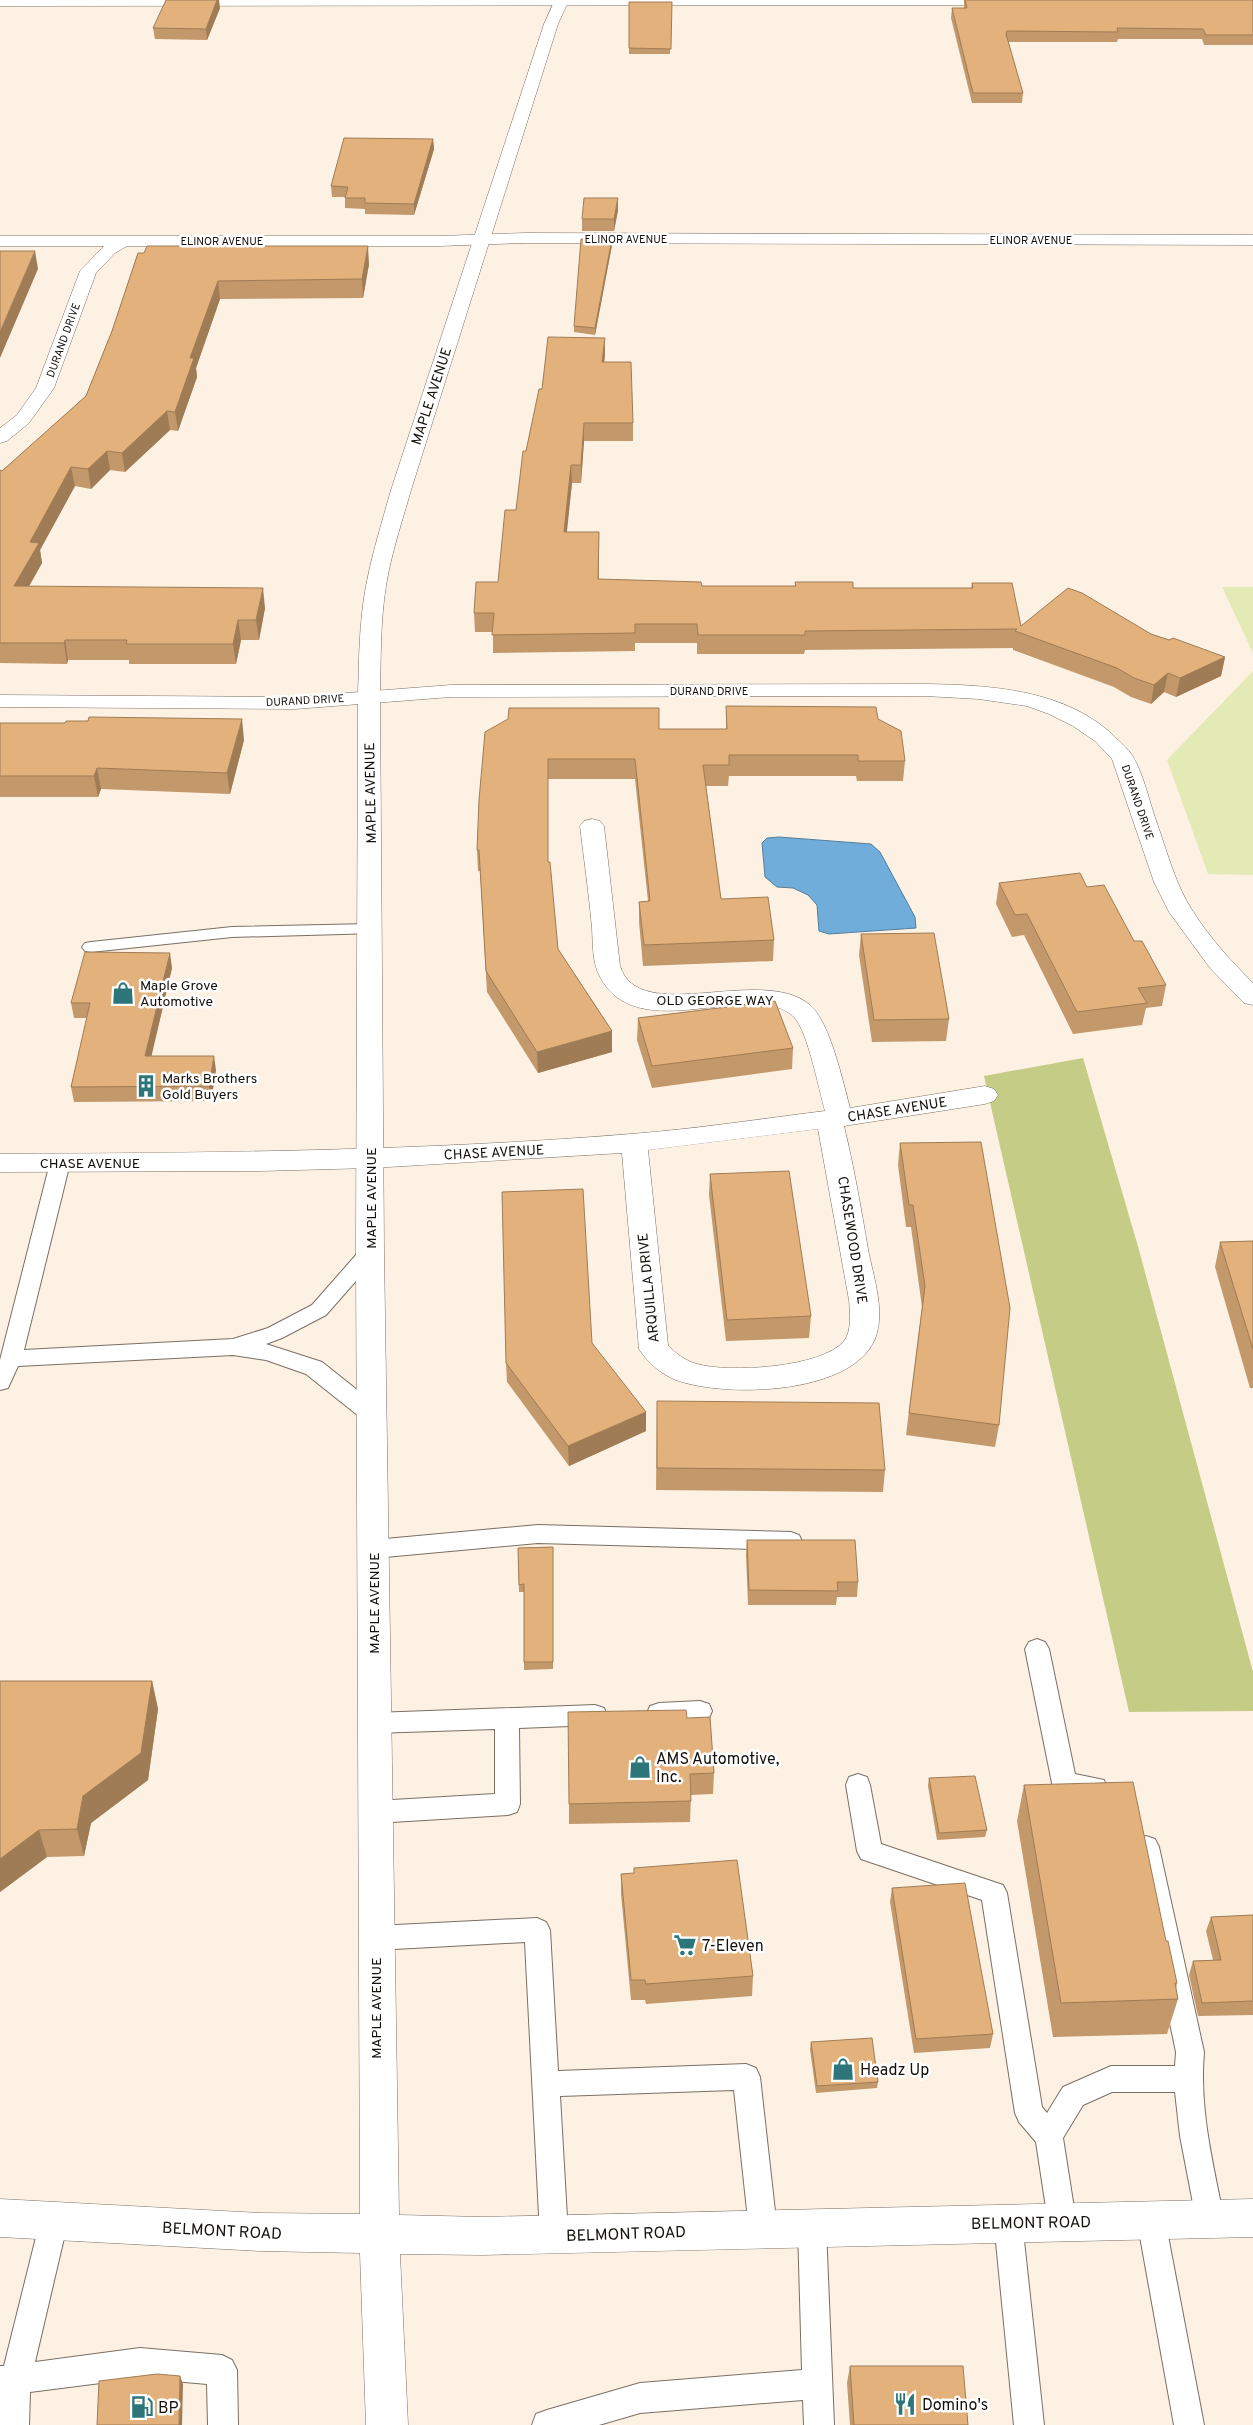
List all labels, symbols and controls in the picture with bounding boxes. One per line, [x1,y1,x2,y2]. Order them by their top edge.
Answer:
street label: ELINOR AVENUE [585,233,667,247]
street label: ELINOR AVENUE [990,234,1072,248]
street label: ELINOR AVENUE [181,235,263,249]
street label: DURAND DRIVE [44,301,84,380]
street label: MAPLE AVENUE [409,346,456,447]
street label: DURAND DRIVE [670,685,748,699]
street label: DURAND DRIVE [265,692,345,710]
street label: MAPLE AVENUE [362,742,381,844]
street label: DURAND DRIVE [1118,763,1156,842]
place label: Maple Grove Automotive [140,978,218,1011]
shop icon: Maple Grove Automotive [110,980,136,1006]
street label: OLD GEORGE WAY [656,993,774,1010]
place label: Marks Brothers Gold Buyers [162,1071,257,1104]
building icon: Marks Brothers Gold Buyers [133,1073,159,1099]
street label: CHASE AVENUE [846,1094,948,1127]
street label: CHASE AVENUE [443,1142,545,1165]
street label: MAPLE AVENUE [364,1147,381,1249]
street label: CHASE AVENUE [40,1156,140,1173]
street label: CHASEWOOD DRIVE [833,1175,870,1305]
street label: ARQUILLA DRIVE [635,1232,664,1344]
street label: MAPLE AVENUE [367,1552,384,1654]
place label: AMS Automotive, Inc. [656,1750,779,1788]
shop icon: AMS Automotive, Inc. [627,1754,653,1780]
supermarket icon: 7-Eleven [672,1932,698,1958]
place label: 7-Eleven [702,1937,764,1957]
street label: MAPLE AVENUE [369,1957,386,2059]
shop icon: Headz Up [830,2056,856,2082]
place label: Headz Up [860,2061,929,2081]
street label: BELMONT ROAD [971,2213,1091,2235]
street label: BELMONT ROAD [161,2219,282,2245]
street label: BELMONT ROAD [566,2223,686,2247]
restaurant icon: Domino's [892,2391,918,2417]
fuel station icon: BP [129,2394,155,2420]
place label: Domino's [922,2396,988,2416]
place label: BP [158,2399,179,2419]

